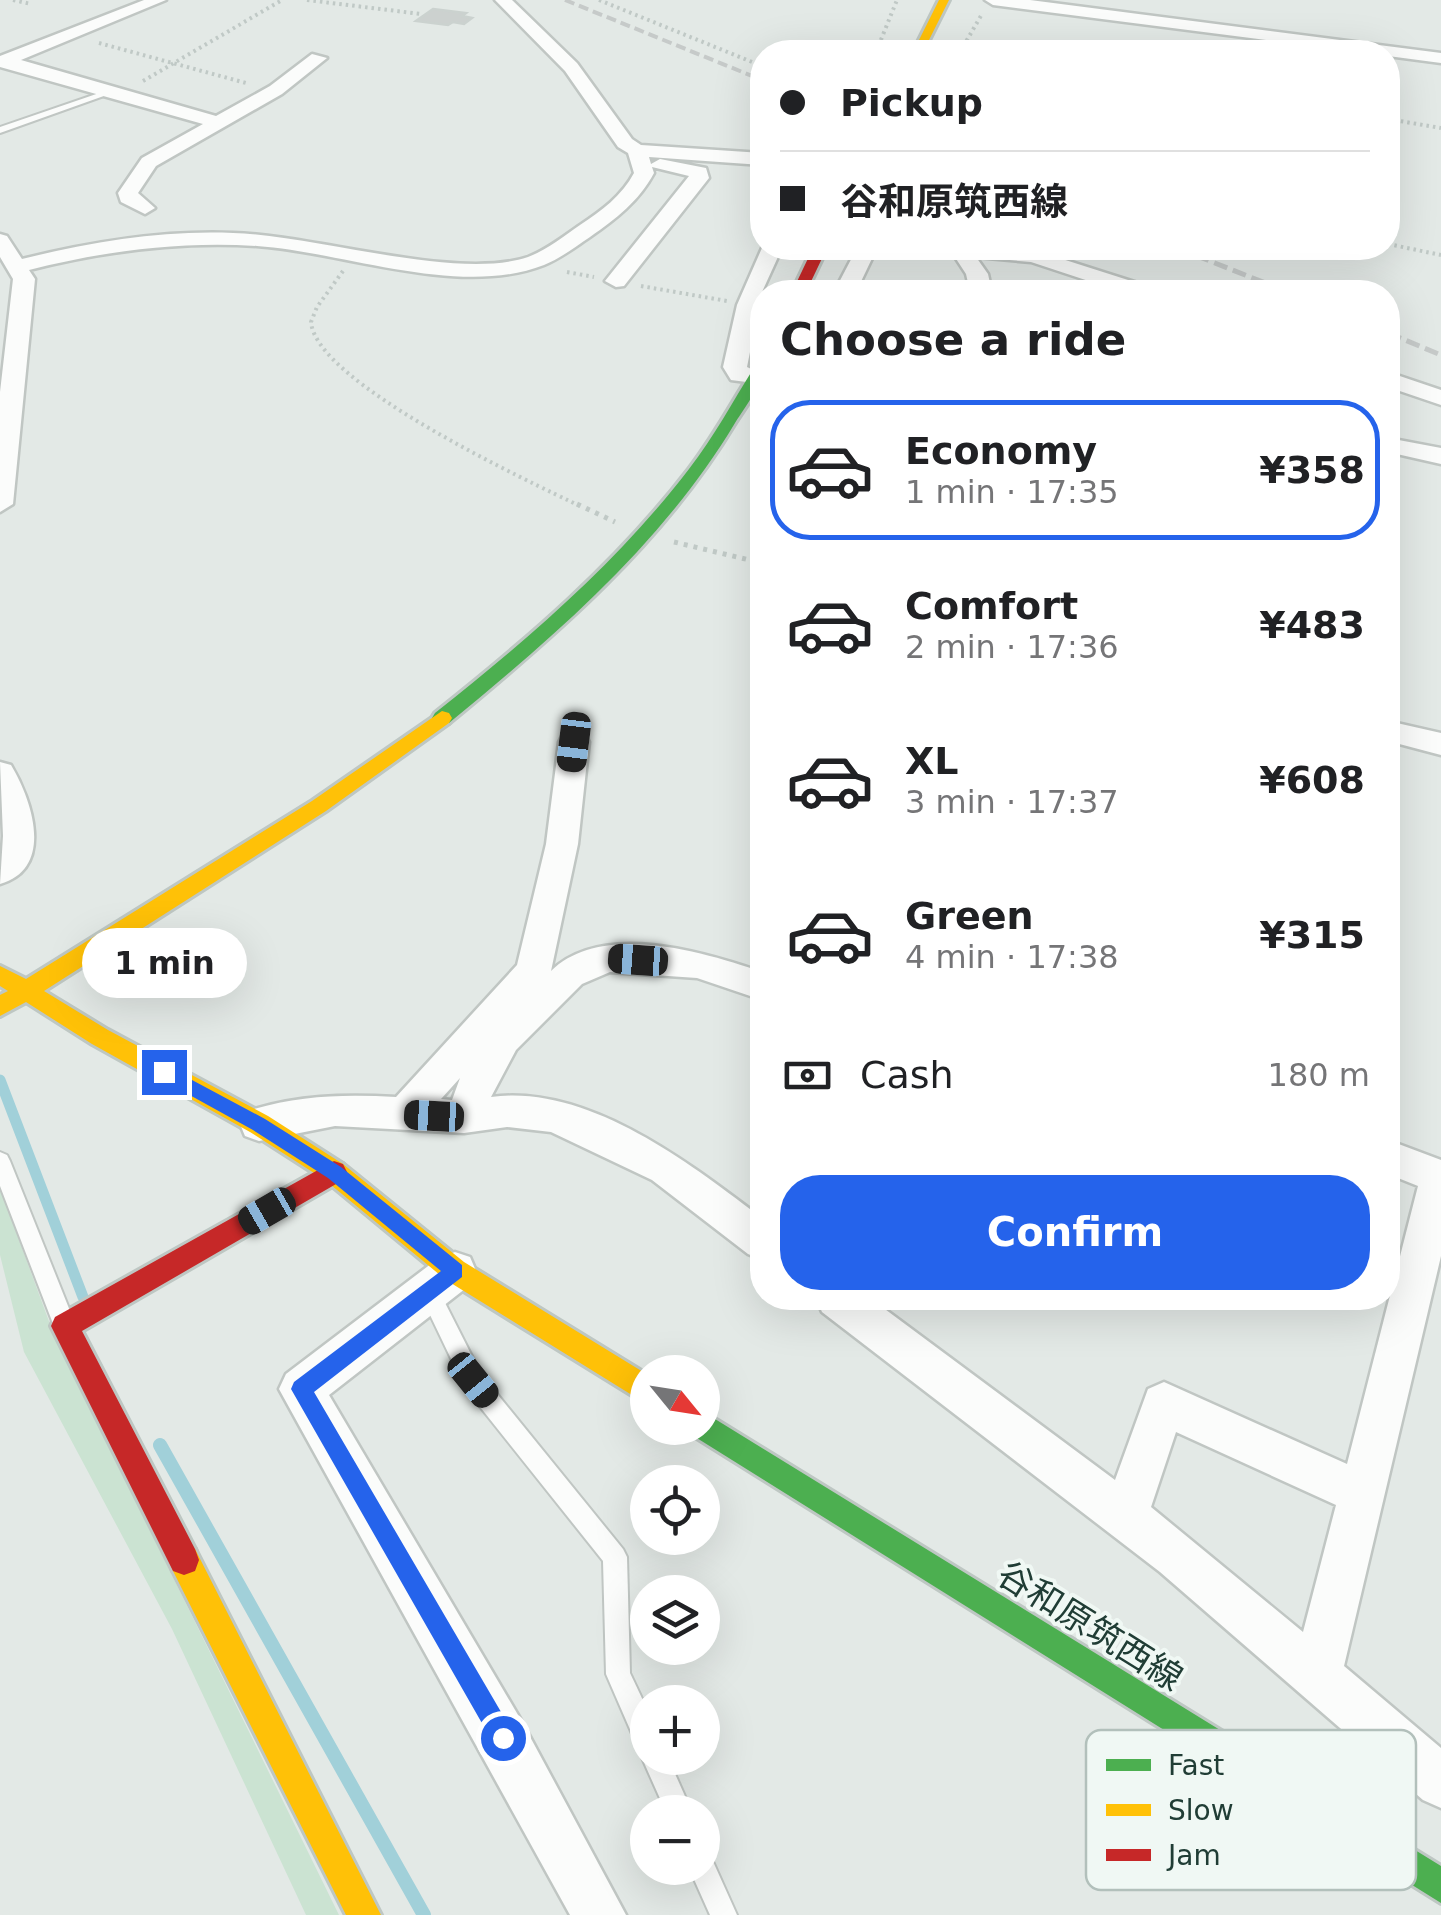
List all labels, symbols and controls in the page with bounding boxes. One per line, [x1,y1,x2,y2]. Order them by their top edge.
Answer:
text: Pickup [840,81,983,125]
text: 谷和原筑西線 [840,180,1068,224]
text: Choose a ride [780,313,1126,366]
icon: car [785,425,875,515]
text: Economy [905,429,1097,473]
text: ¥358 [1259,448,1365,492]
text: 1 min · 17:35 [905,473,1119,511]
icon: car [785,580,875,670]
text: Comfort [905,584,1078,628]
text: ¥483 [1259,603,1365,647]
text: 2 min · 17:36 [905,628,1119,666]
car [555,710,593,774]
icon: car [785,735,875,825]
text: XL [905,739,959,783]
text: ¥608 [1259,758,1365,802]
text: 3 min · 17:37 [905,783,1119,821]
icon: car [785,890,875,980]
text: Green [905,894,1034,938]
text: ¥315 [1259,913,1365,957]
callout: 1 min [81,927,246,997]
text: 4 min · 17:38 [905,938,1119,976]
car [607,943,669,977]
text: 1 min [114,944,215,982]
icon: cash [780,1048,835,1103]
route end [142,1050,187,1095]
text: Cash [860,1053,954,1097]
text: 180 m [1268,1056,1370,1094]
car [403,1099,465,1133]
button: Confirm [780,1175,1370,1290]
car [234,1183,300,1239]
car [442,1347,504,1413]
north arrow [630,1355,720,1445]
map controls [630,1355,720,1885]
button: locate [630,1465,720,1555]
street label: 谷和原筑西線 [990,1553,1190,1699]
button: layers [630,1575,720,1665]
button: + [630,1685,720,1775]
route start [481,1716,526,1761]
legend [1086,1730,1416,1890]
text: Fast [1168,1749,1224,1782]
text: Slow [1168,1794,1234,1827]
button: − [630,1795,720,1885]
text: Jam [1166,1839,1221,1872]

